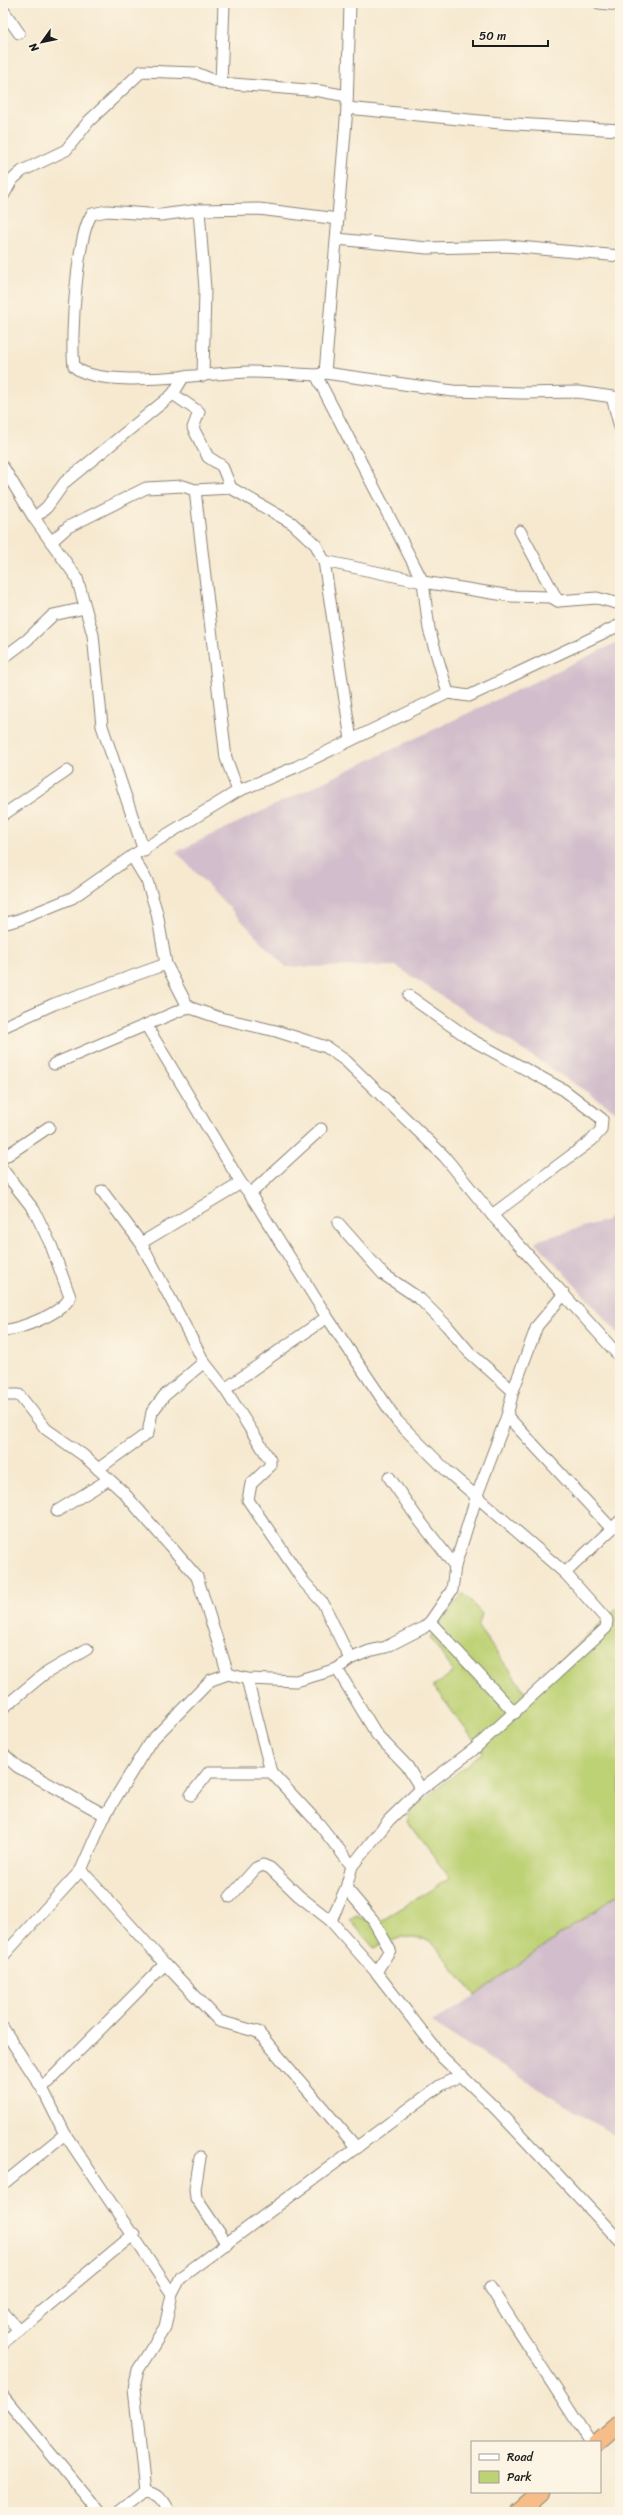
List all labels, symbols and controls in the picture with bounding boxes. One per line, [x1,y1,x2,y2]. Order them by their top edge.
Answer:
north arrow [22,22,62,62]
scale bar [473,22,548,48]
text: 50 m [479,25,506,47]
text: N [24,38,45,56]
legend [471,2441,601,2493]
text: Road [507,2446,534,2468]
text: Park [507,2466,532,2488]

